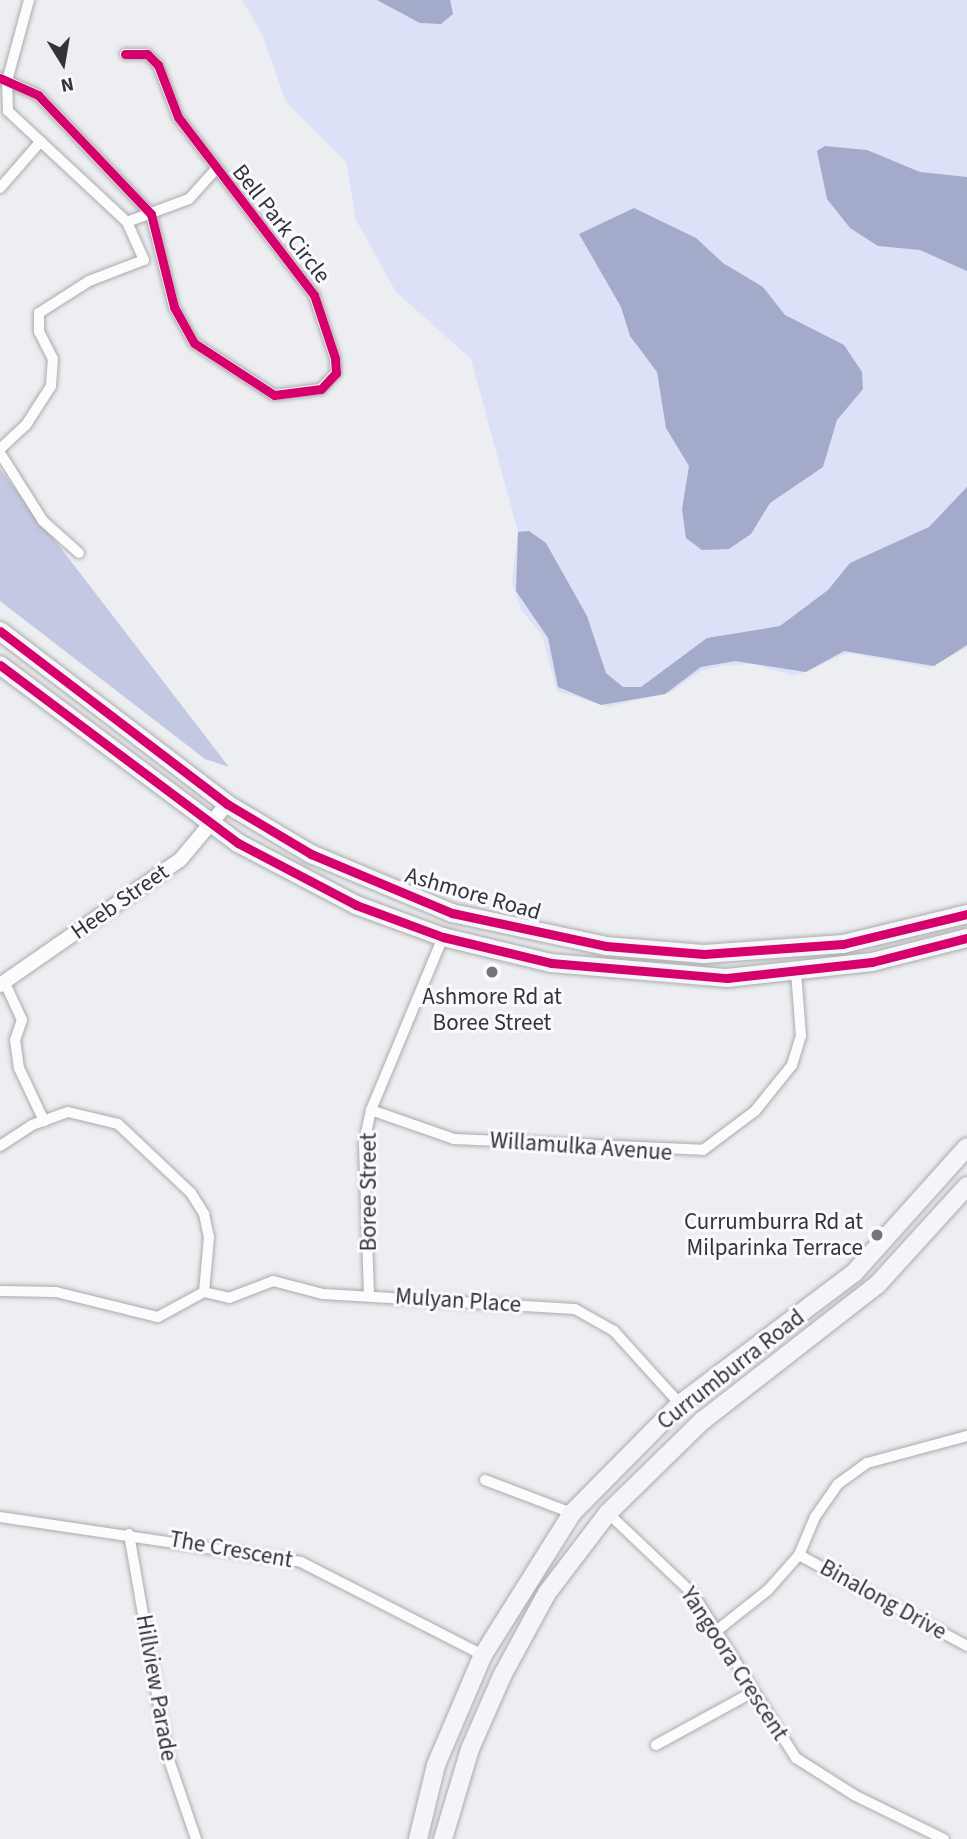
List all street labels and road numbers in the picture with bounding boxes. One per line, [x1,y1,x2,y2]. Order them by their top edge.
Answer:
street label: Bell Park Circle [226,159,336,289]
street label: Heeb Street [66,858,174,946]
street label: Ashmore Road [402,861,544,927]
street label: Willamulka Avenue [489,1127,673,1167]
street label: Boree Street [355,1133,383,1251]
street label: Mulyan Place [394,1283,522,1319]
street label: Currumburra Road [652,1304,810,1436]
street label: The Crescent [167,1526,295,1574]
street label: Binalong Drive [815,1554,951,1646]
street label: Yangoora Crescent [674,1582,794,1746]
street label: Hillview Parade [130,1613,182,1763]

